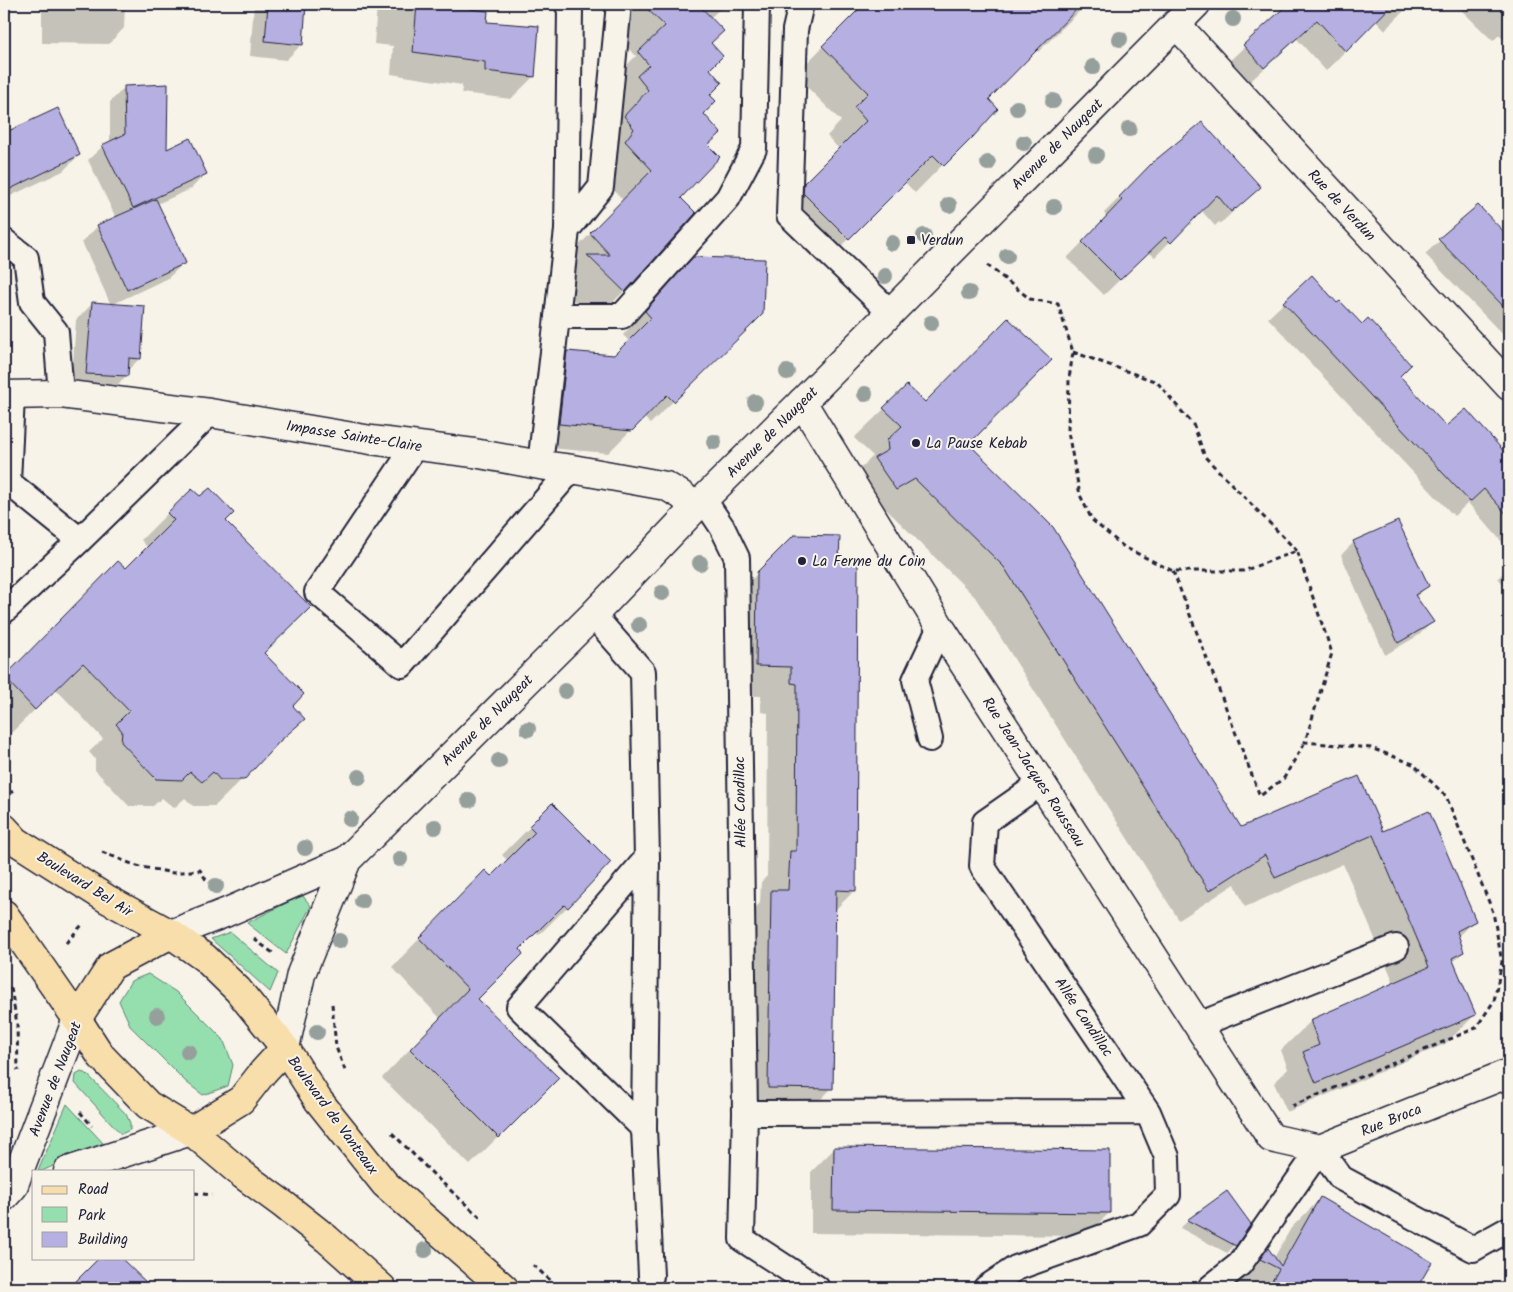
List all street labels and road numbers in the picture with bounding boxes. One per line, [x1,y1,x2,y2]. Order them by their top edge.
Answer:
street label: Avenue de Naugeat [1006,93,1109,196]
street label: Rue de Verdun [1301,164,1381,247]
street label: Avenue de Naugeat [721,381,824,484]
street label: Impasse Sainte-Claire [284,414,424,460]
street label: Avenue de Naugeat [436,669,539,772]
street label: Rue Jean-Jacques Rousseau [975,693,1091,853]
street label: Allée Condillac [728,756,754,848]
street label: Boulevard Bel Air [32,846,138,925]
street label: Allée Condillac [1048,973,1119,1063]
street label: Avenue de Naugeat [23,1018,89,1140]
street label: Boulevard de Vanteaux [281,1051,384,1181]
street label: Rue Broca [1357,1098,1425,1144]

